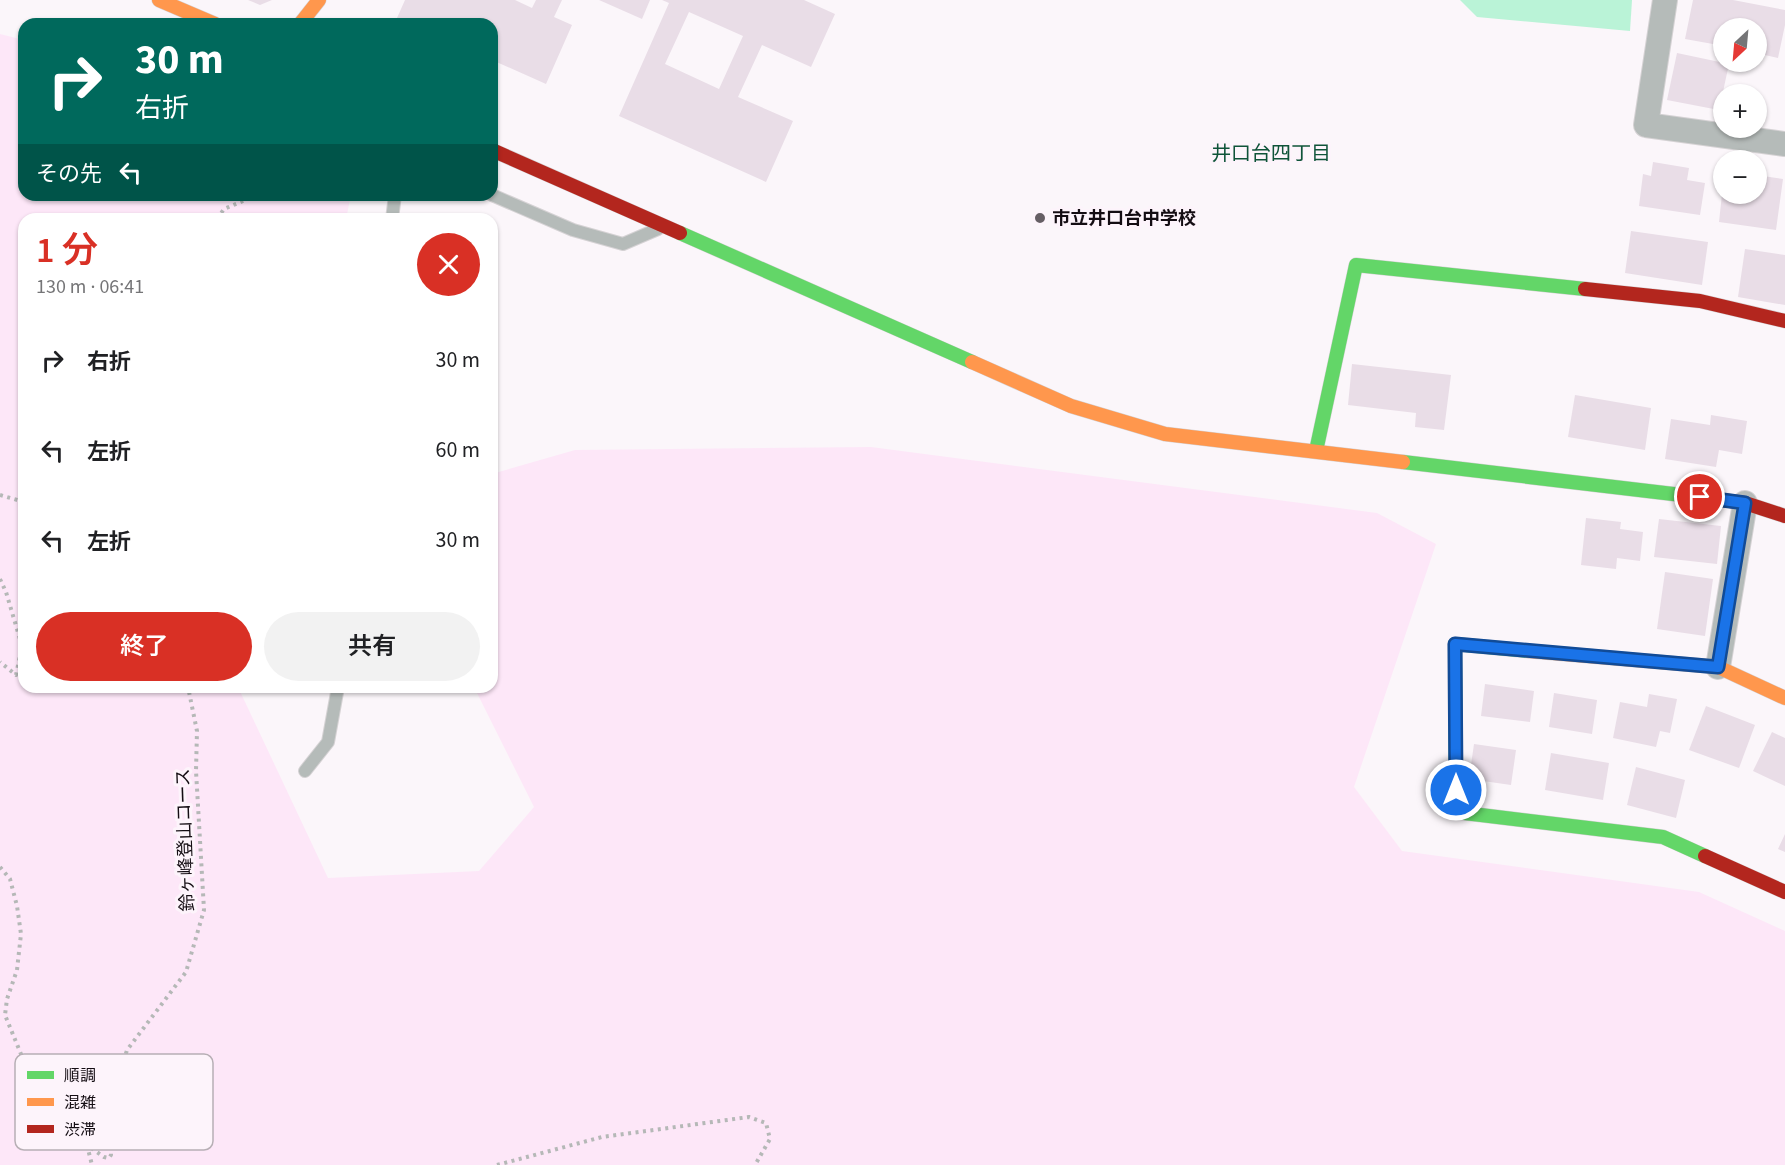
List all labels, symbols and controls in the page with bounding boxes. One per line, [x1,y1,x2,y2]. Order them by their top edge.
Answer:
north arrow [1713,18,1767,72]
map controls [1713,18,1767,204]
text: 30 m [135,30,224,90]
icon: right [36,42,114,120]
button: + [1713,84,1767,138]
text: 右折 [135,89,189,128]
district label: 井口台四丁目 [1211,140,1331,168]
button: − [1713,150,1767,204]
icon: left [114,156,147,189]
text: その先 [36,158,102,190]
place label: 市立井口台中学校 [1052,206,1196,231]
marker: 市立井口台中学校 [1033,211,1047,225]
text: 1 分 [36,225,98,276]
button: close [417,233,480,296]
text: 130 m · 06:41 [36,273,144,301]
icon: right [36,344,69,377]
text: 30 m [435,344,480,376]
text: 右折 [87,346,131,378]
icon: left [36,434,69,467]
text: 60 m [435,434,480,466]
text: 左折 [87,436,131,468]
pin [1674,471,1725,522]
icon: arrive [1683,480,1716,513]
icon: left [36,524,69,557]
text: 30 m [435,524,480,556]
text: 左折 [87,526,131,558]
button: 終了 [36,612,252,681]
button: 共有 [264,612,480,681]
position arrow [1424,758,1488,822]
street label: 鈴ヶ峰登山コース [171,768,200,912]
legend [15,1054,213,1150]
text: 順調 [64,1065,96,1087]
text: 混雑 [64,1092,96,1114]
text: 渋滞 [64,1119,96,1141]

